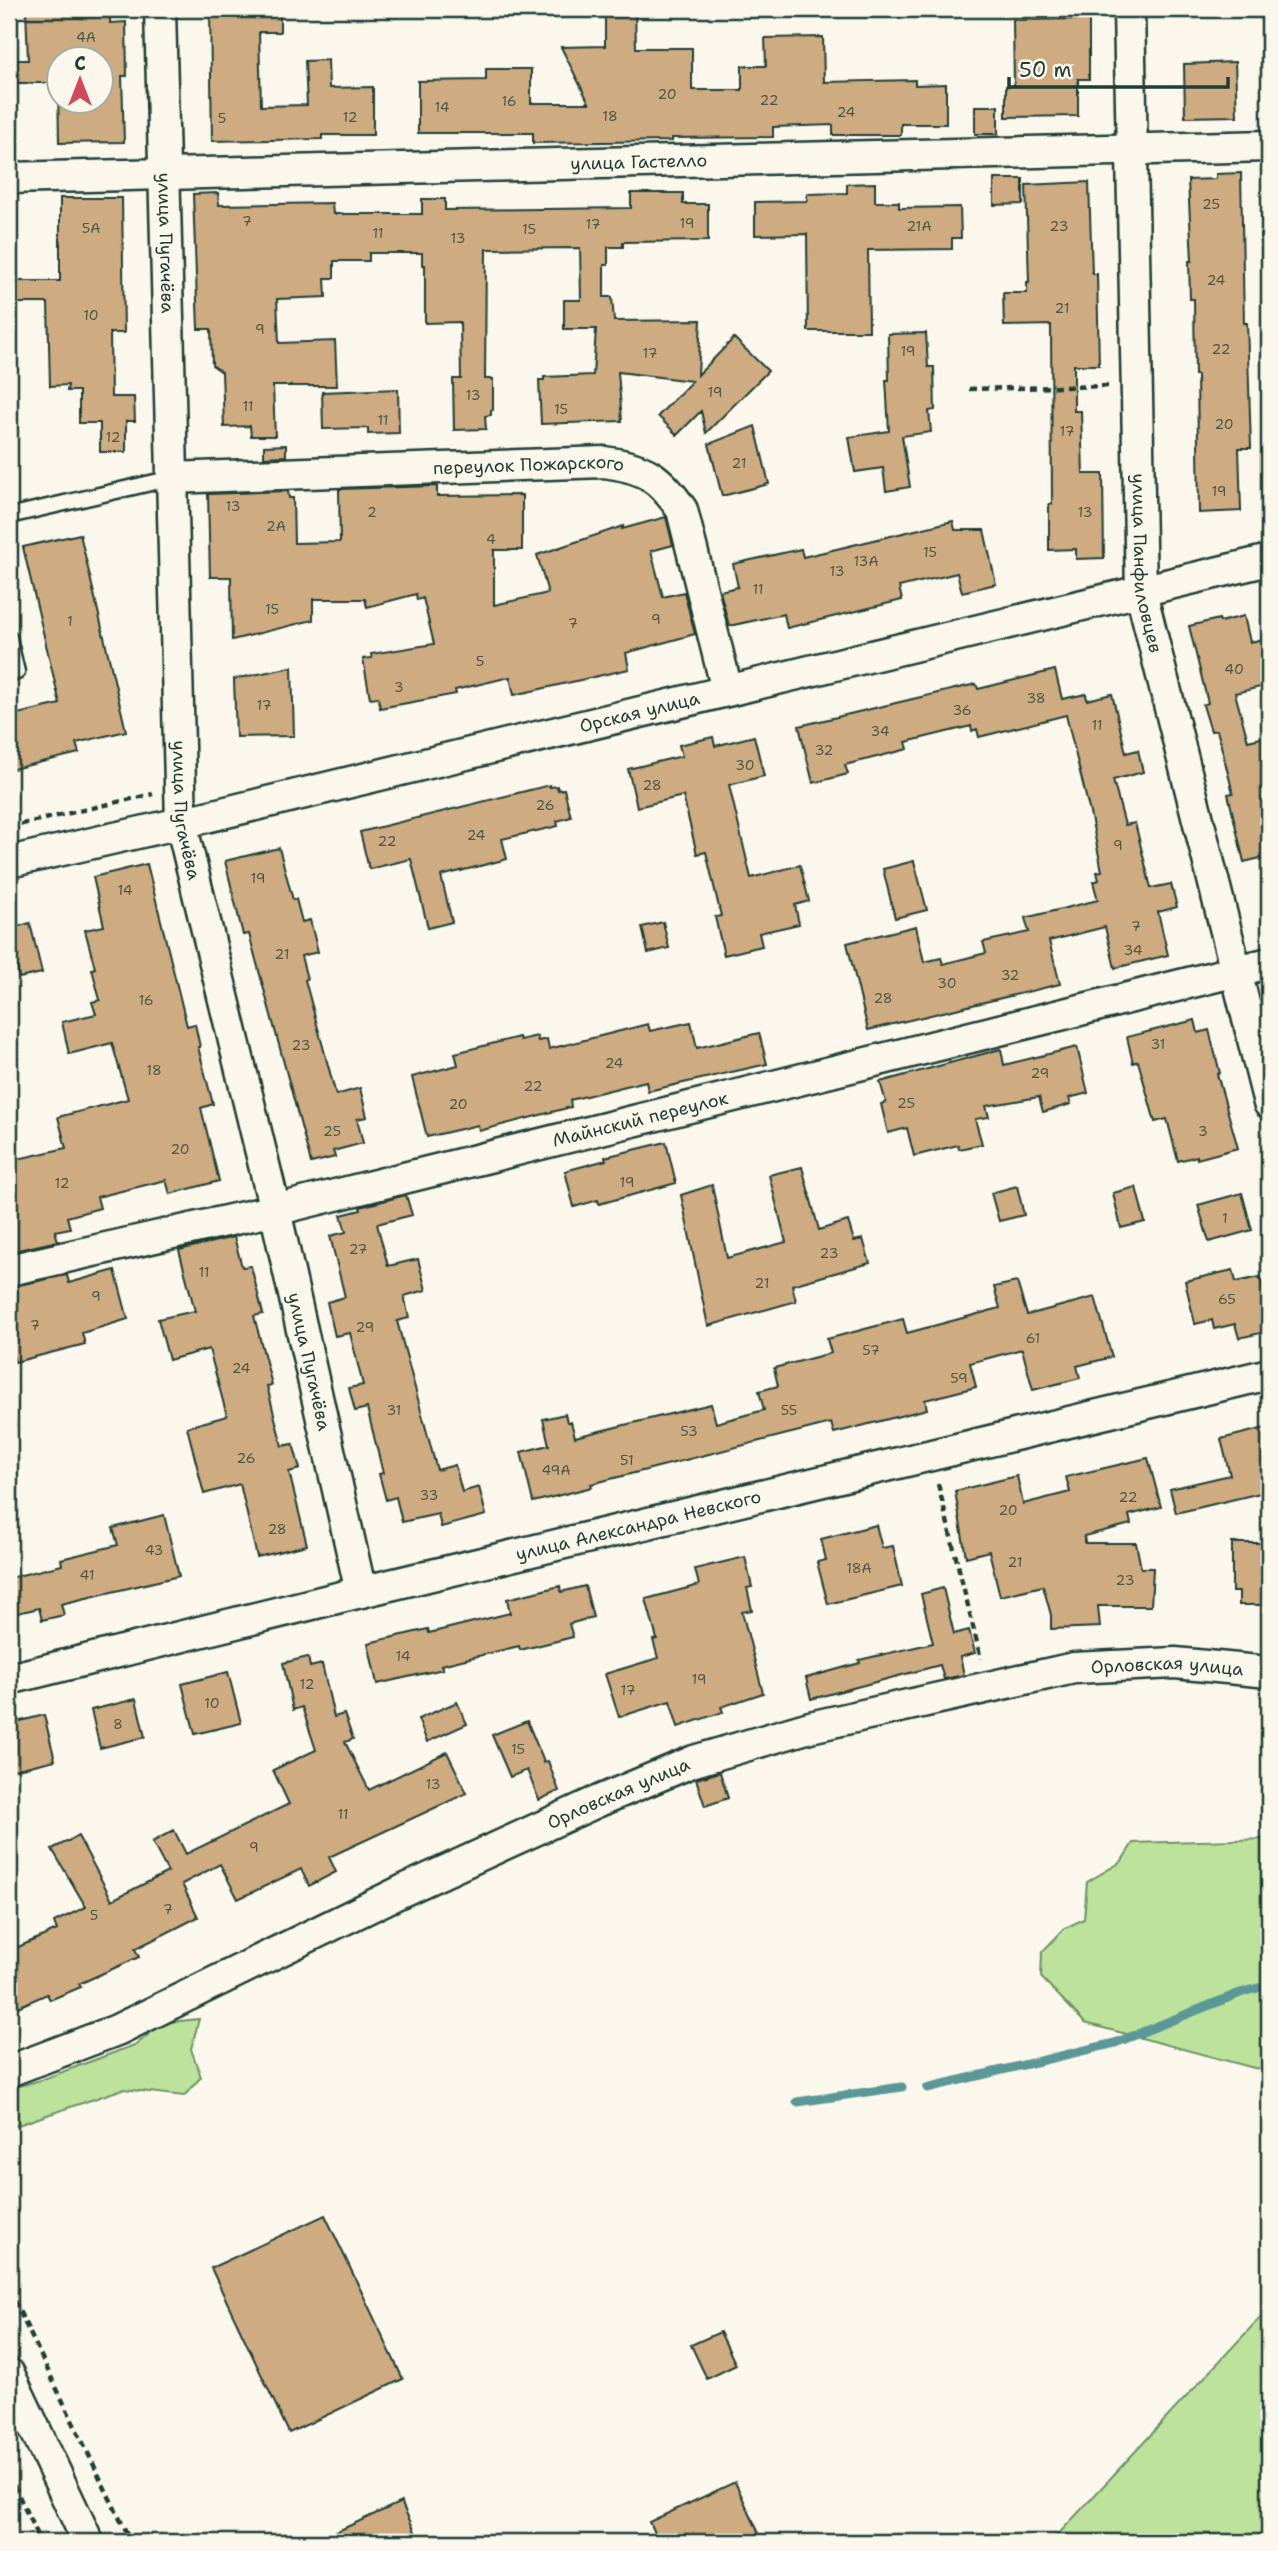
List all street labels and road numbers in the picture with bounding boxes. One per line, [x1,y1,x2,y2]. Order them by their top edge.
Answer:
street label: улица Гастелло [570,148,707,176]
street label: улица Пугачёва [152,172,180,314]
street label: переулок Пожарского [433,450,626,480]
street label: улица Панфиловцев [1127,473,1168,655]
street label: Орская улица [577,686,702,738]
street label: улица Пугачёва [167,740,206,882]
street label: Майнский переулок [550,1086,731,1153]
street label: улица Пугачёва [282,1290,336,1433]
street label: улица Александра Невского [513,1484,764,1566]
street label: Орловская улица [1090,1651,1245,1682]
street label: Орловская улица [543,1752,693,1835]

